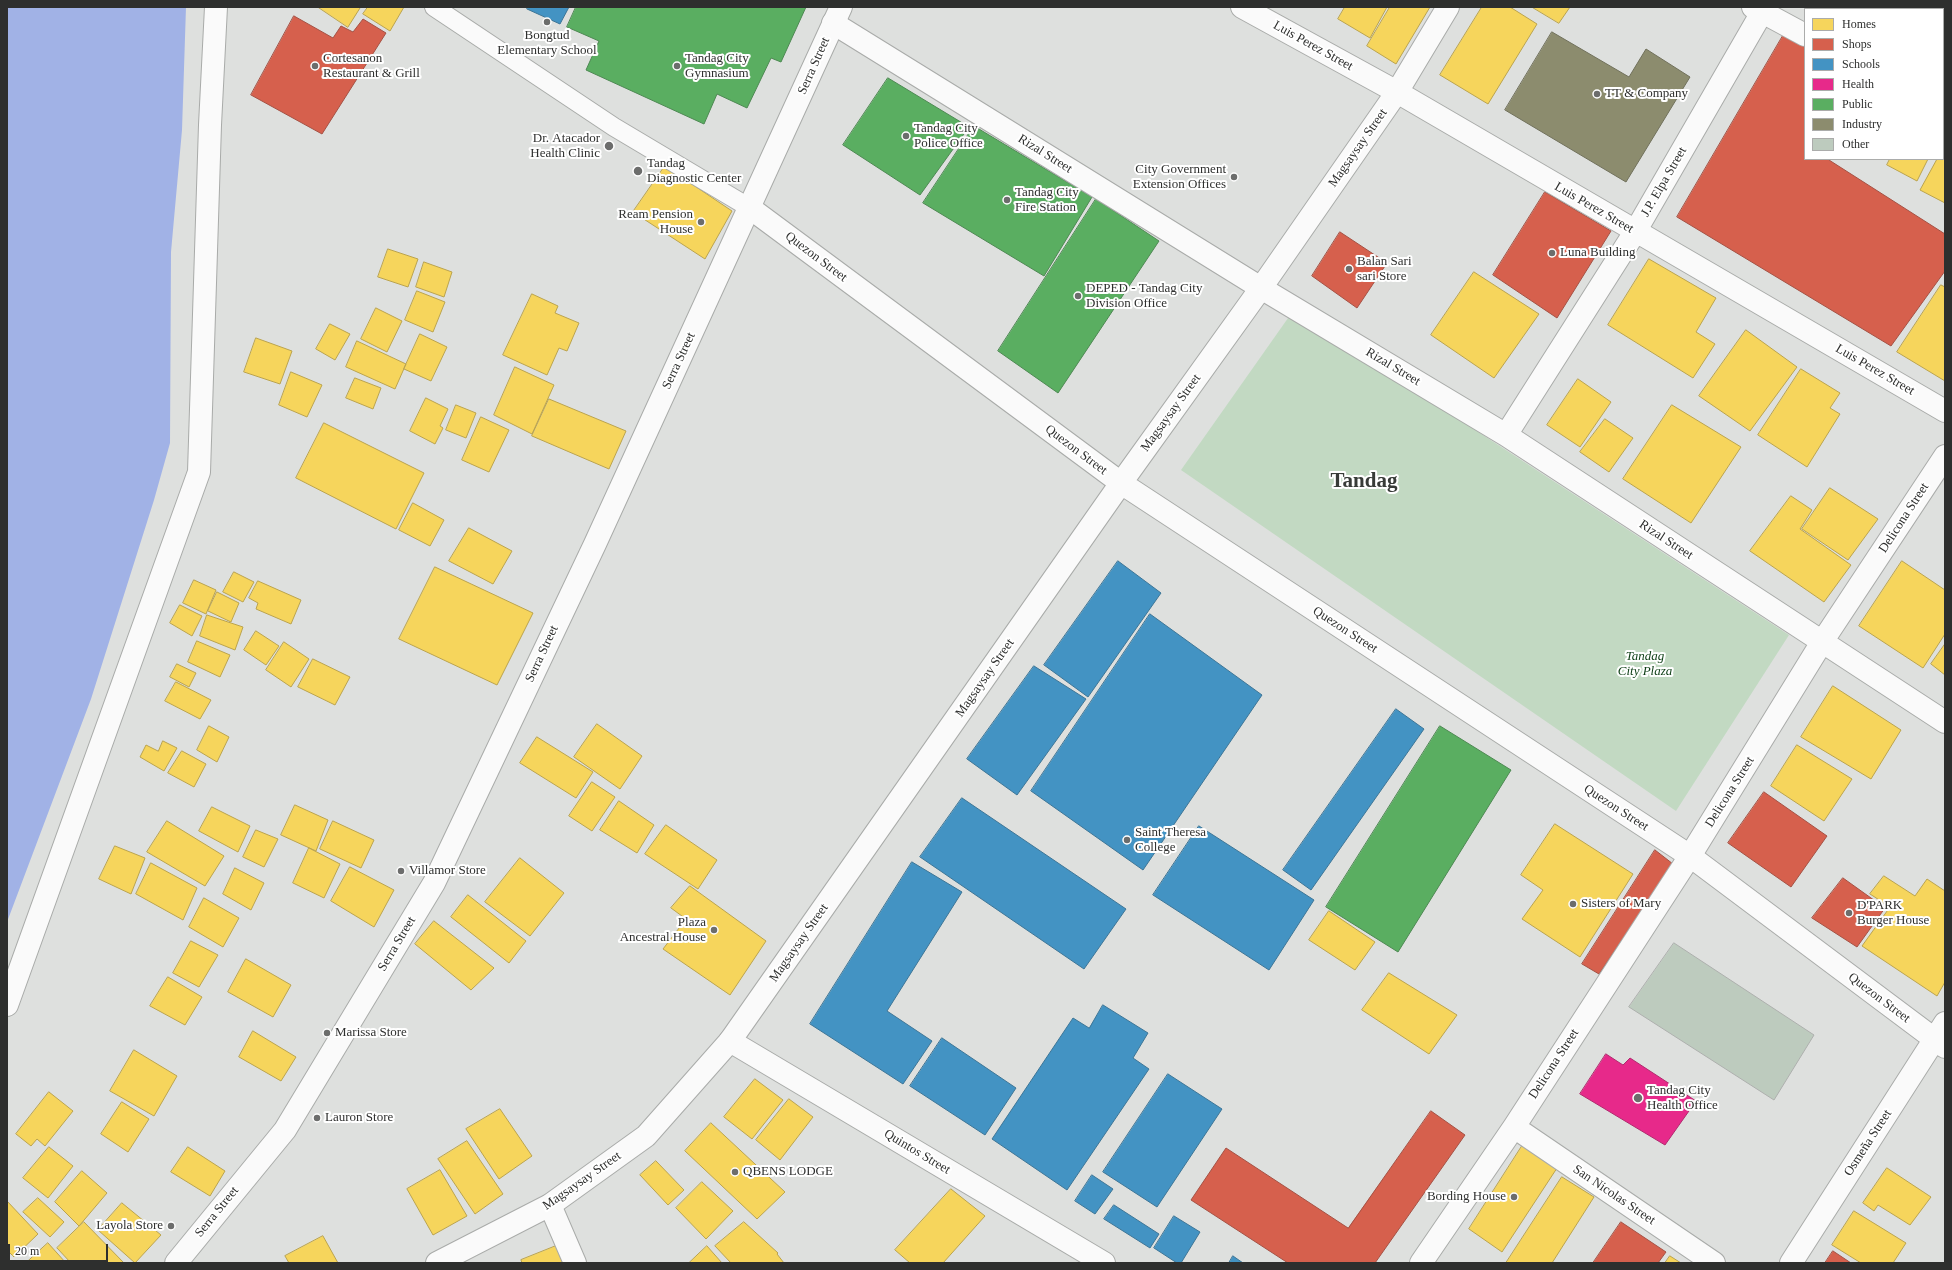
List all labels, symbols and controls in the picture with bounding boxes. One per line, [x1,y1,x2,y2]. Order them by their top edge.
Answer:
legend [1804,8,1944,160]
marker: Bongtud Elementary School [542,17,552,27]
text: Homes [1842,17,1876,31]
street label: Luis Perez Street [1270,18,1356,74]
place label: Bongtud Elementary School [497,28,597,59]
street label: Serra Street [794,35,834,97]
text: Shops [1842,37,1871,51]
place label: Cortesanon Restaurant & Grill [323,51,420,82]
place label: Tandag City Gymnasium [685,51,749,82]
text: Schools [1842,57,1880,71]
marker: Cortesanon Restaurant & Grill [310,61,320,71]
marker: Tandag City Gymnasium [672,61,682,71]
text: Health [1842,77,1874,91]
place label: TT & Company [1605,86,1688,102]
marker: TT & Company [1592,89,1602,99]
text: Public [1842,97,1873,111]
street label: Magsaysay Street [1325,106,1391,190]
text: Industry [1842,117,1882,131]
place label: Tandag City Police Office [914,121,983,152]
place label: Dr. Atacador Health Clinic [530,131,600,162]
marker: Tandag City Police Office [901,131,911,141]
street label: Rizal Street [1015,131,1075,177]
text: Other [1842,137,1869,151]
marker: Dr. Atacador Health Clinic [603,140,615,152]
street label: J.P. Elpa Street [1638,144,1690,220]
place label: Tandag Diagnostic Center [647,156,741,187]
place label: City Government Extension Offices [1133,162,1226,193]
marker: Tandag Diagnostic Center [632,165,644,177]
marker: City Government Extension Offices [1229,172,1239,182]
street label: Luis Perez Street [1552,179,1636,237]
place label: Tandag City Fire Station [1015,185,1079,216]
marker: Tandag City Fire Station [1002,195,1012,205]
place label: Ream Pension House [618,207,693,238]
marker: Ream Pension House [696,217,706,227]
street label: Quezon Street [782,229,850,285]
place label: Luna Building [1560,245,1635,261]
marker: Luna Building [1547,248,1557,258]
place label: Balan Sari sari Store [1357,254,1412,285]
marker: Balan Sari sari Store [1344,264,1354,274]
place label: DEPED - Tandag City Division Office [1086,281,1202,312]
marker: DEPED - Tandag City Division Office [1073,291,1083,301]
street label: Serra Street [659,330,699,392]
street label: Luis Perez Street [1833,341,1917,399]
street label: Rizal Street [1363,345,1423,389]
street label: Magsaysay Street [1138,371,1204,455]
street label: Quezon Street [1042,422,1110,478]
district label: Tandag [1331,469,1397,495]
street label: Delicona Street [1876,480,1932,556]
street label: Rizal Street [1636,517,1696,563]
street label: Quezon Street [1310,603,1380,657]
street label: Serra Street [522,623,562,685]
street label: Magsaysay Street [952,636,1018,720]
park label: Tandag City Plaza [1618,649,1672,680]
street label: Delicona Street [1702,754,1758,830]
street label: Quezon Street [1581,781,1651,835]
place label: Saint Theresa College [1135,825,1206,856]
marker: Saint Theresa College [1122,835,1132,845]
place label: Villamor Store [409,863,486,879]
marker: Villamor Store [396,866,406,876]
place label: Sisters of Mary [1581,896,1661,912]
place label: D'PARK Burger House [1857,898,1929,929]
marker: Sisters of Mary [1568,899,1578,909]
street label: Magsaysay Street [766,901,832,985]
marker: D'PARK Burger House [1844,908,1854,918]
street label: Serra Street [375,914,419,974]
place label: Plaza Ancestral House [620,915,706,946]
marker: Plaza Ancestral House [709,925,719,935]
street label: Quezon Street [1845,970,1913,1026]
place label: Marissa Store [335,1025,407,1041]
street label: Delicona Street [1526,1026,1582,1102]
marker: Marissa Store [322,1028,332,1038]
place label: Tandag City Health Office [1647,1083,1718,1114]
marker: Tandag City Health Office [1632,1092,1644,1104]
street label: Osmeña Street [1841,1107,1895,1179]
place label: Lauron Store [325,1110,393,1126]
marker: Lauron Store [312,1113,322,1123]
street label: Quintos Street [881,1126,953,1178]
street label: Magsaysay Street [540,1148,624,1214]
street label: San Nicolas Street [1570,1162,1658,1228]
place label: QBENS LODGE [743,1164,833,1180]
marker: QBENS LODGE [730,1167,740,1177]
street label: Serra Street [192,1183,242,1241]
place label: Bording House [1427,1189,1506,1205]
marker: Bording House [1509,1192,1519,1202]
place label: Layola Store [96,1218,163,1234]
marker: Layola Store [166,1221,176,1231]
scale bar [10,1236,110,1262]
text: 20 m [15,1244,39,1258]

